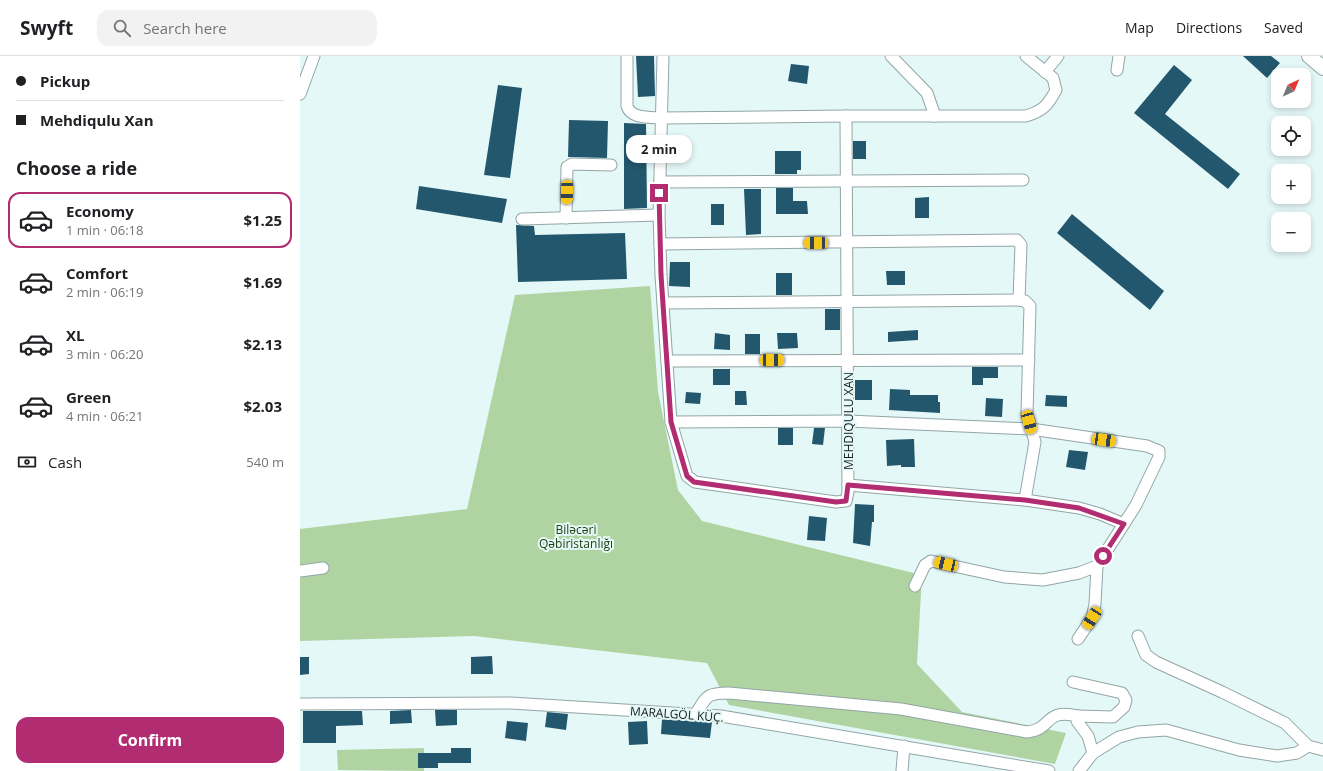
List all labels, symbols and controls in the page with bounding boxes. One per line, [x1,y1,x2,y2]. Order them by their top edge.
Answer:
search box [97,10,377,46]
text: Swyft [20,15,73,41]
icon: search [111,17,133,39]
text: Search here [143,18,227,38]
text: Map [1125,18,1154,37]
text: Directions [1176,18,1242,37]
text: Saved [1264,18,1303,37]
north arrow [1271,68,1311,108]
map controls [1271,68,1311,252]
text: Pickup [40,71,90,91]
text: Mehdiqulu Xan [40,110,154,130]
button: locate [1271,116,1311,156]
callout: 2 min [626,135,692,163]
text: 2 min [641,140,677,158]
text: Choose a ride [16,156,137,180]
button: + [1271,164,1311,204]
car [561,180,573,204]
route end [650,184,668,202]
text: Economy [66,201,134,221]
icon: car [18,202,54,238]
text: $1.25 [243,210,282,230]
button: − [1271,212,1311,252]
text: 1 min · 06:18 [66,221,143,239]
car [804,237,828,249]
text: Comfort [66,263,128,283]
icon: car [18,264,54,300]
text: $1.69 [243,272,282,292]
text: 2 min · 06:19 [66,283,143,301]
text: XL [66,325,84,345]
icon: car [18,326,54,362]
text: $2.13 [243,334,282,354]
text: 3 min · 06:20 [66,345,143,363]
car [760,354,784,366]
street label: MEHDIQULU XAN [840,372,857,470]
text: Green [66,387,111,407]
icon: car [18,388,54,424]
text: $2.03 [243,396,282,416]
text: 4 min · 06:21 [66,407,143,425]
car [1020,409,1038,435]
car [1091,432,1117,448]
icon: cash [16,451,38,473]
text: Cash [48,452,82,472]
text: 540 m [246,453,284,471]
park label: Biləcəri Qəbiristanlığı [539,521,613,552]
route start [1094,547,1112,565]
car [933,555,959,573]
car [1080,605,1104,631]
street label: MARALGÖL KÜÇ. [630,702,724,726]
button: Confirm [16,717,284,763]

